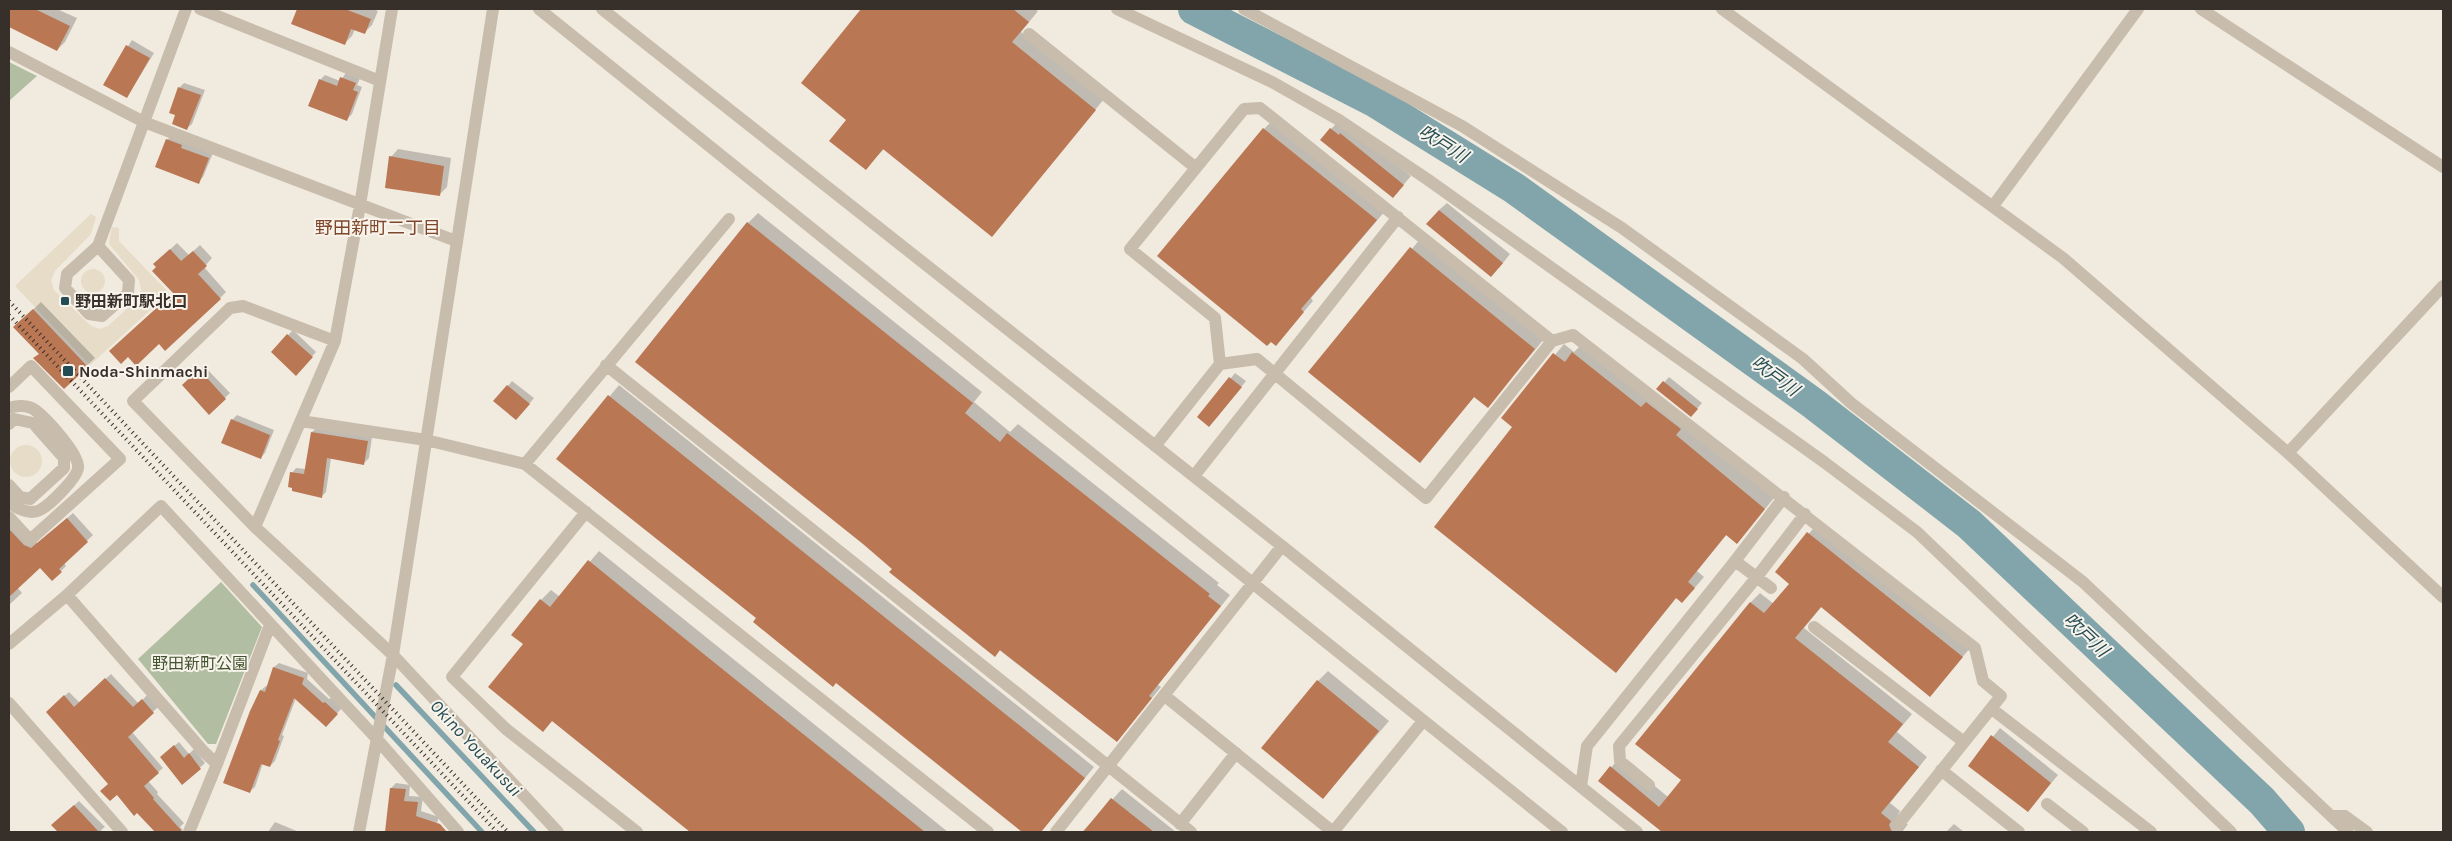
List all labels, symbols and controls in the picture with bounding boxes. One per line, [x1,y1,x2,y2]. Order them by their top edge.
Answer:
water label: 吹戸川 [1414,120,1473,169]
district label: 野田新町二丁目 [315,217,441,239]
place label: 野田新町駅北口 [75,292,187,311]
marker: 野田新町駅北口 [59,295,71,307]
water label: 吹戸川 [1747,351,1805,402]
place label: Noda-Shinmachi [79,362,208,381]
marker: Noda-Shinmachi [61,364,75,378]
water label: 吹戸川 [2059,609,2115,663]
park label: 野田新町公園 [152,654,248,673]
water label: Okino Youakusui [425,695,527,801]

